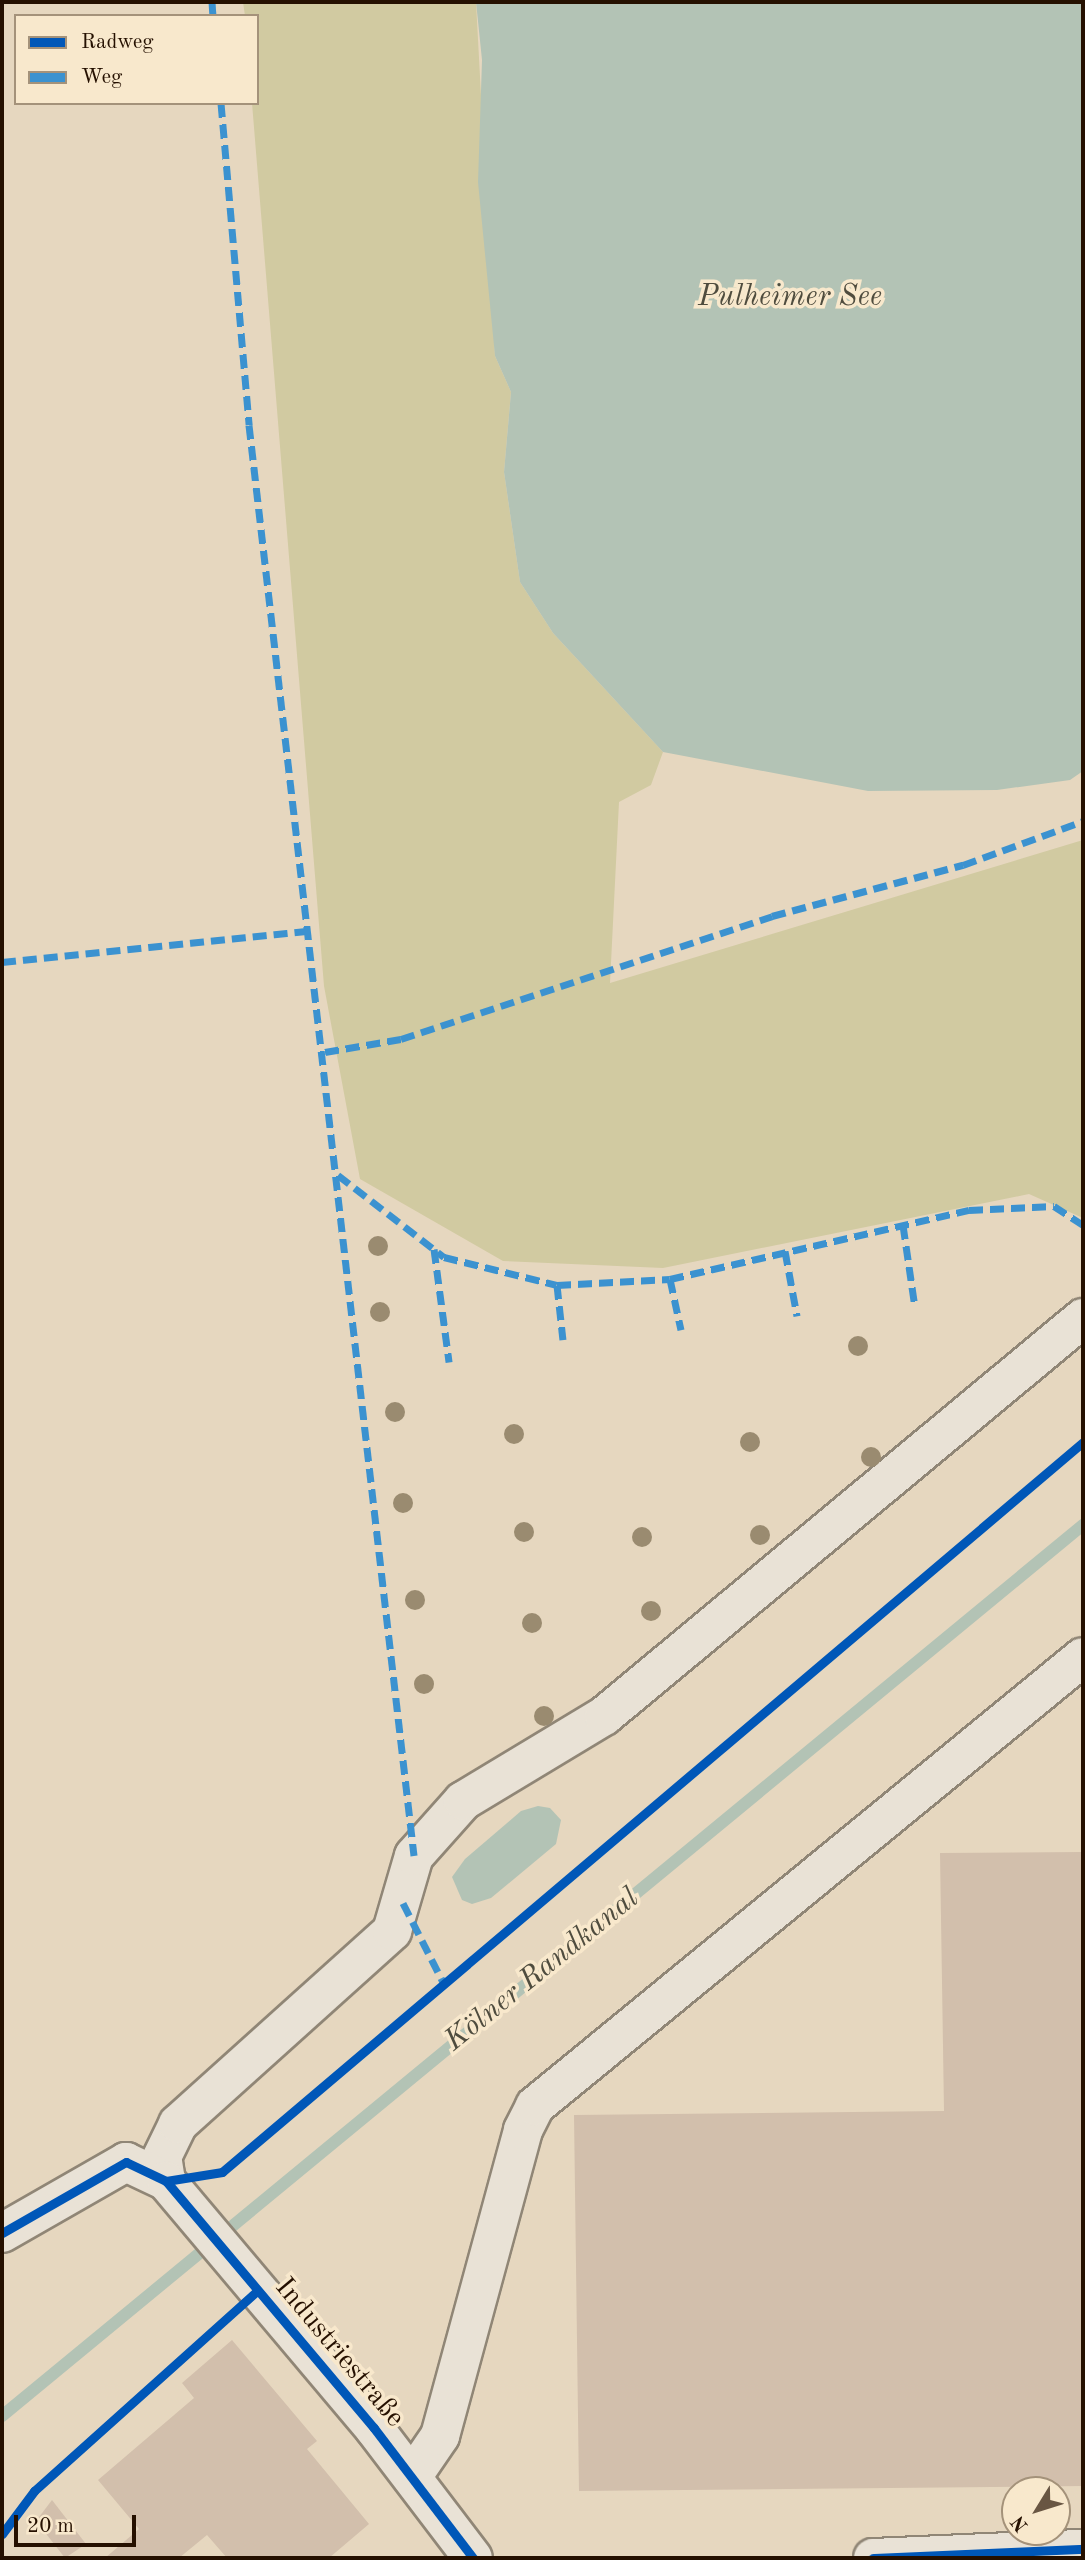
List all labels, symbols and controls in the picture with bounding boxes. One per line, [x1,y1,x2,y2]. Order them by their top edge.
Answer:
legend [14,14,259,105]
text: Radweg [81,32,154,53]
text: Weg [81,67,122,88]
water label: Pulheimer See [698,279,882,315]
water label: Kölner Randkanal [438,1881,646,2059]
street label: Industriestraße [267,2272,411,2434]
north arrow [1001,2476,1071,2546]
scale bar [18,2500,140,2544]
text: N [1009,2511,1033,2535]
text: 20 m [27,2516,74,2537]

